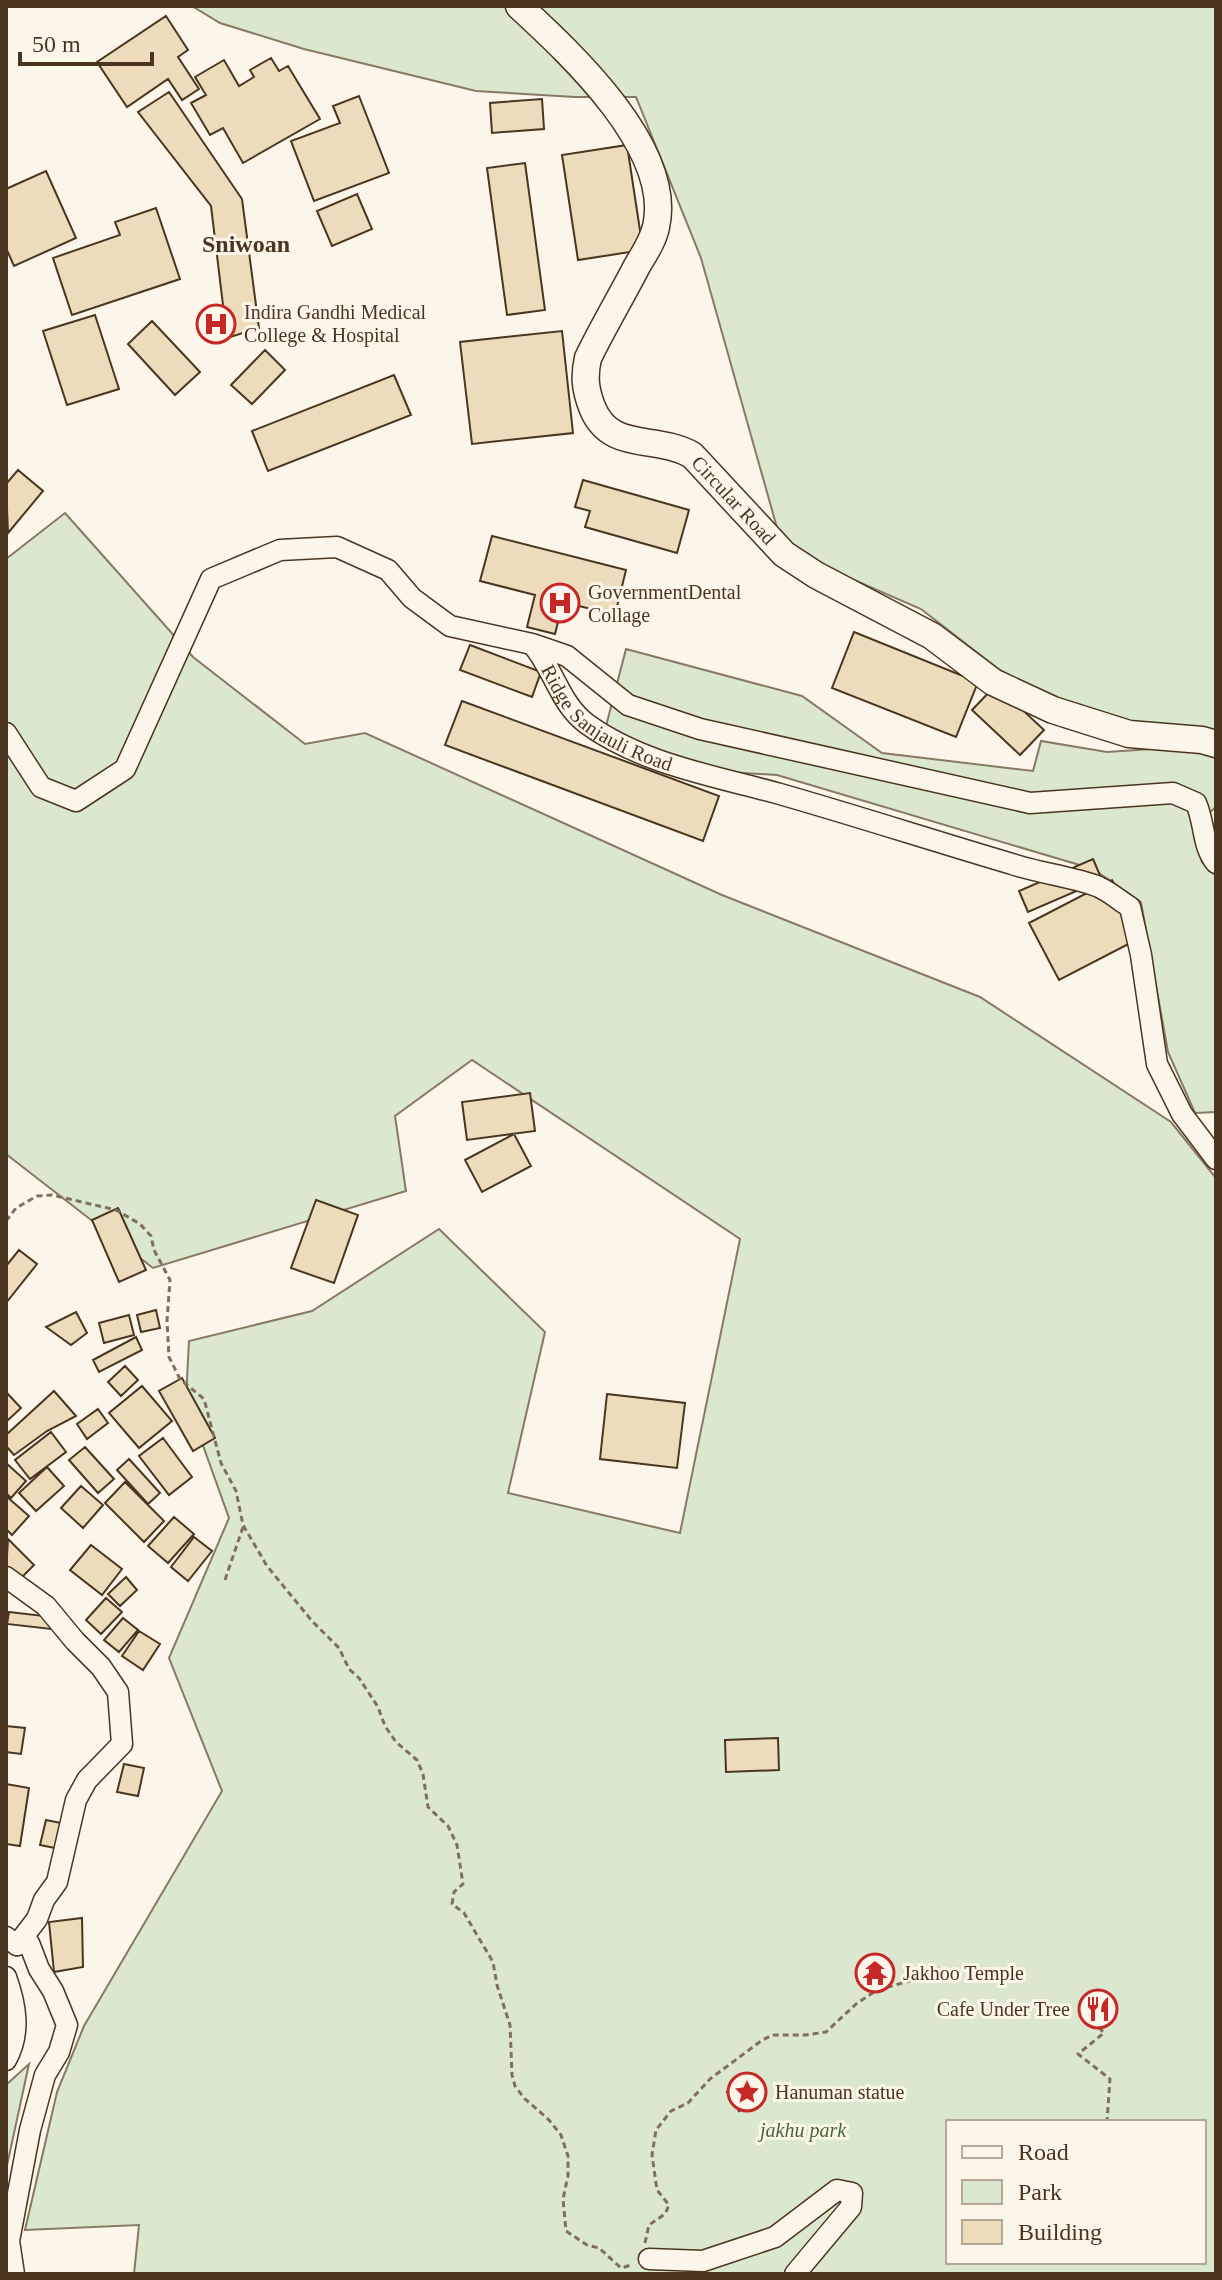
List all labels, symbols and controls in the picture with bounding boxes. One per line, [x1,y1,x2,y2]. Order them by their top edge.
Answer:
scale bar [20,16,152,66]
text: 50 m [32,31,81,57]
district label: Sniwoan [202,231,290,257]
place label: Indira Gandhi Medical College & Hospital [244,301,427,347]
hospital icon: Indira Gandhi Medical College & Hospital [195,303,237,345]
street label: Circular Road [687,451,780,549]
place label: GovernmentDental Collage [588,581,742,627]
hospital icon: GovernmentDental Collage [539,582,581,624]
street label: Ridge Sanjauli Road [537,661,675,775]
temple icon: Jakhoo Temple [854,1952,896,1994]
place label: Jakhoo Temple [903,1962,1024,1985]
restaurant icon: Cafe Under Tree [1077,1988,1119,2030]
place label: Cafe Under Tree [937,1998,1070,2020]
place icon: Hanuman statue [726,2071,768,2113]
place label: Hanuman statue [775,2081,905,2103]
park label: jakhu park [757,2119,847,2142]
legend [946,2120,1206,2264]
text: Road [1018,2139,1069,2165]
text: Park [1018,2179,1062,2205]
text: Building [1018,2219,1102,2245]

